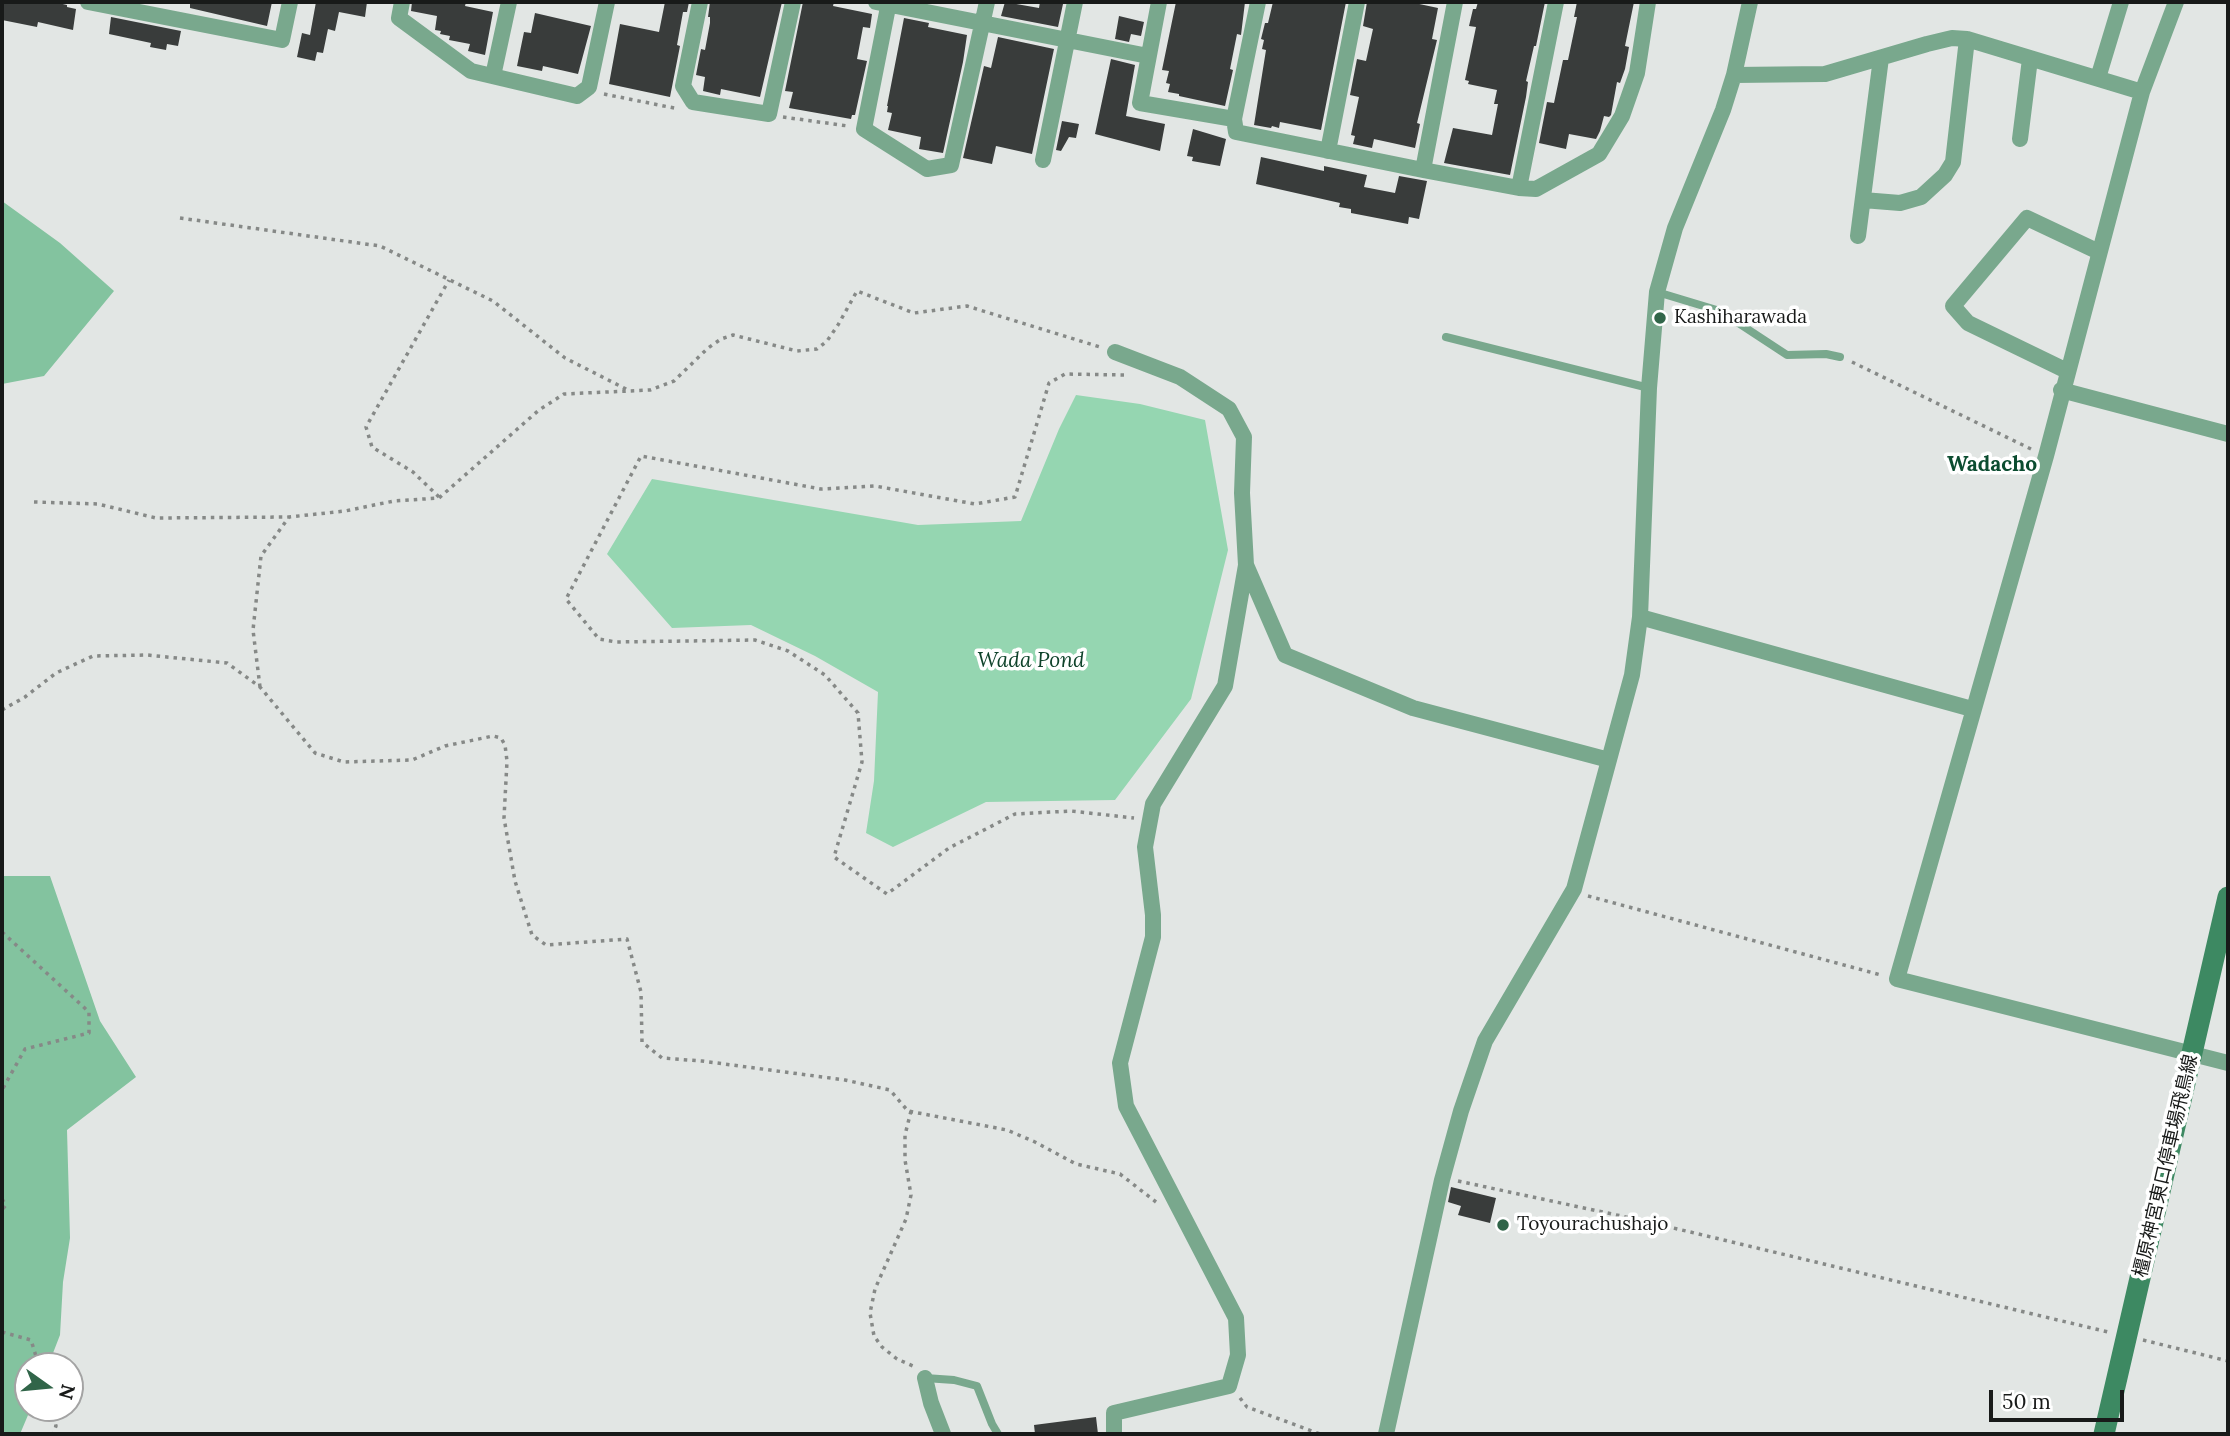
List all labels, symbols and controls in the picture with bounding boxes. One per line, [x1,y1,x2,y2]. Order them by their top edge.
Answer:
place label: Kashiharawada [1674,307,1807,329]
marker: Kashiharawada [1652,310,1668,326]
district label: Wadacho [1947,452,2037,478]
water label: Wada Pond [977,648,1085,674]
street label: 橿原神宮東口停車場飛鳥線 [2129,1052,2203,1280]
place label: Toyourachushajo [1517,1214,1668,1236]
marker: Toyourachushajo [1495,1217,1511,1233]
north arrow [14,1352,84,1422]
scale bar [1992,1376,2127,1420]
text: N [54,1382,81,1402]
text: 50 m [2002,1388,2051,1415]

